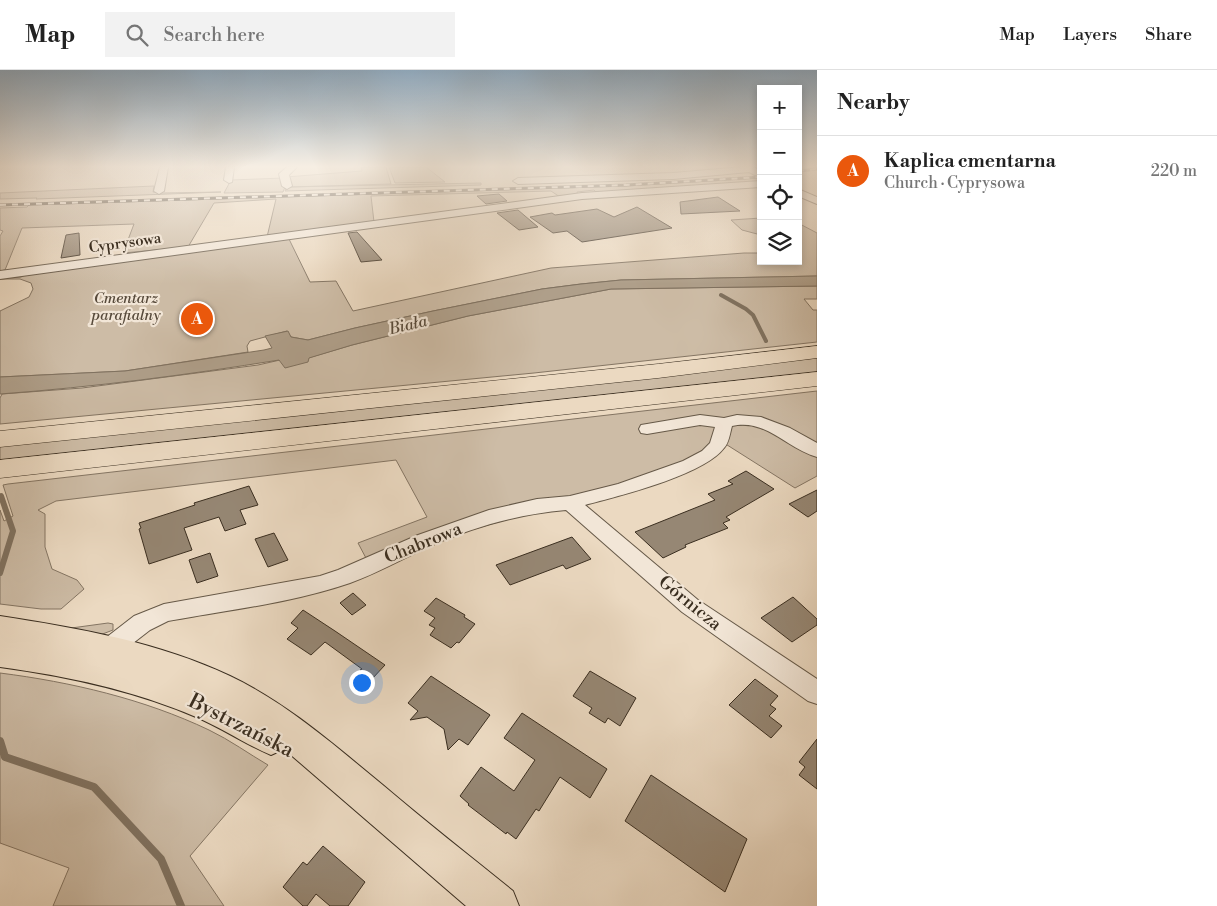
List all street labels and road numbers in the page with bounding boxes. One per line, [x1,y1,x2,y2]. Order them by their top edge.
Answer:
street label: Cyprysowa [88,228,163,257]
street label: Chabrowa [381,517,466,569]
street label: Górnicza [654,570,727,636]
street label: Bystrzańska [183,688,298,764]

